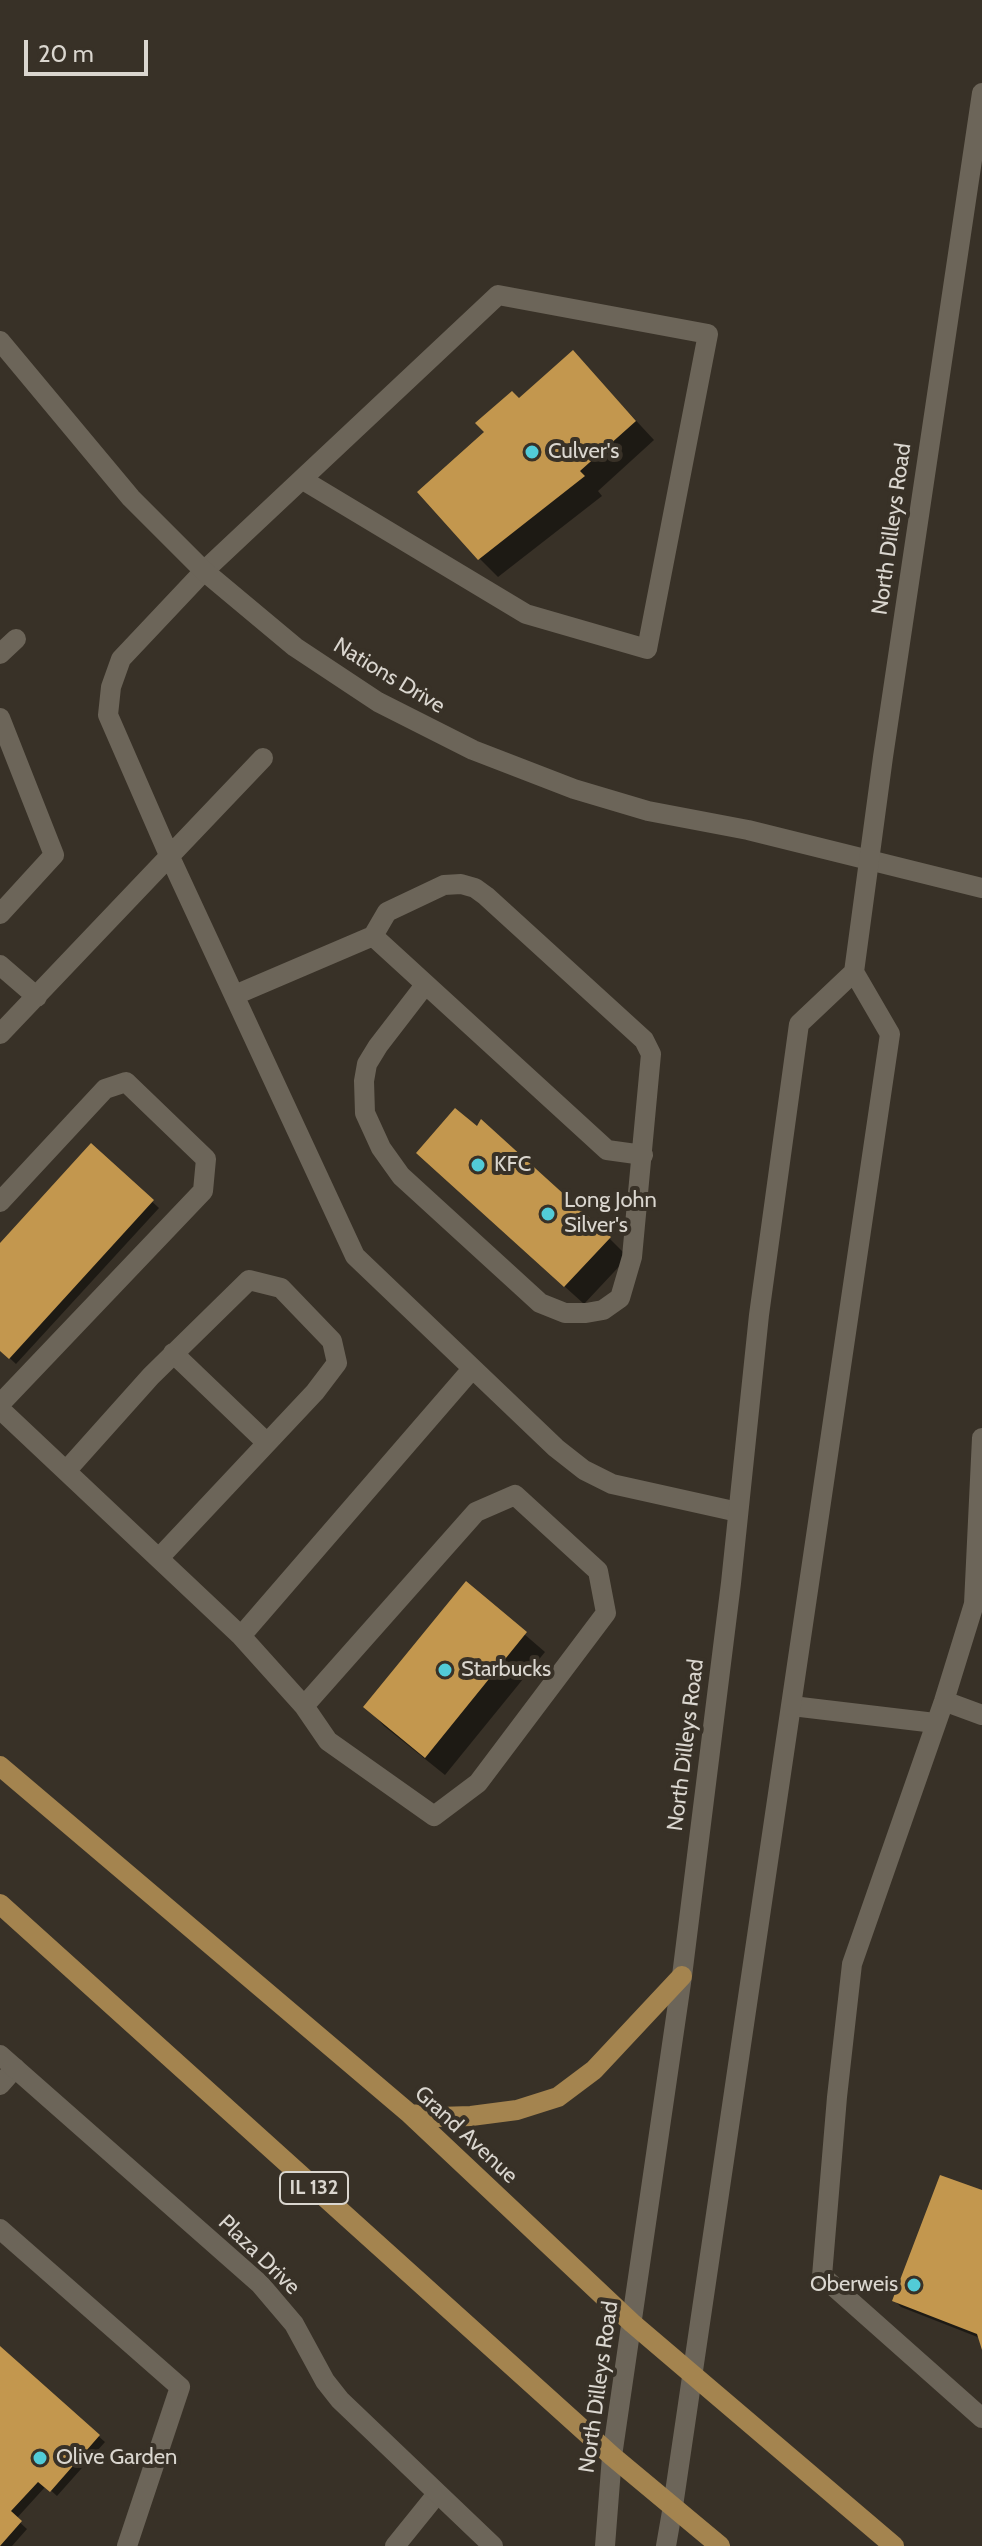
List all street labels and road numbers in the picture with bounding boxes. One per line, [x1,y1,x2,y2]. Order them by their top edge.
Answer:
street label: North Dilleys Road [867,441,917,617]
street label: Nations Drive [328,632,450,720]
street label: North Dilleys Road [662,1657,710,1833]
street label: Grand Avenue [409,2081,523,2189]
road number: IL 132 [280,2172,348,2204]
street label: Plaza Drive [213,2210,305,2300]
street label: North Dilleys Road [574,2299,624,2475]

